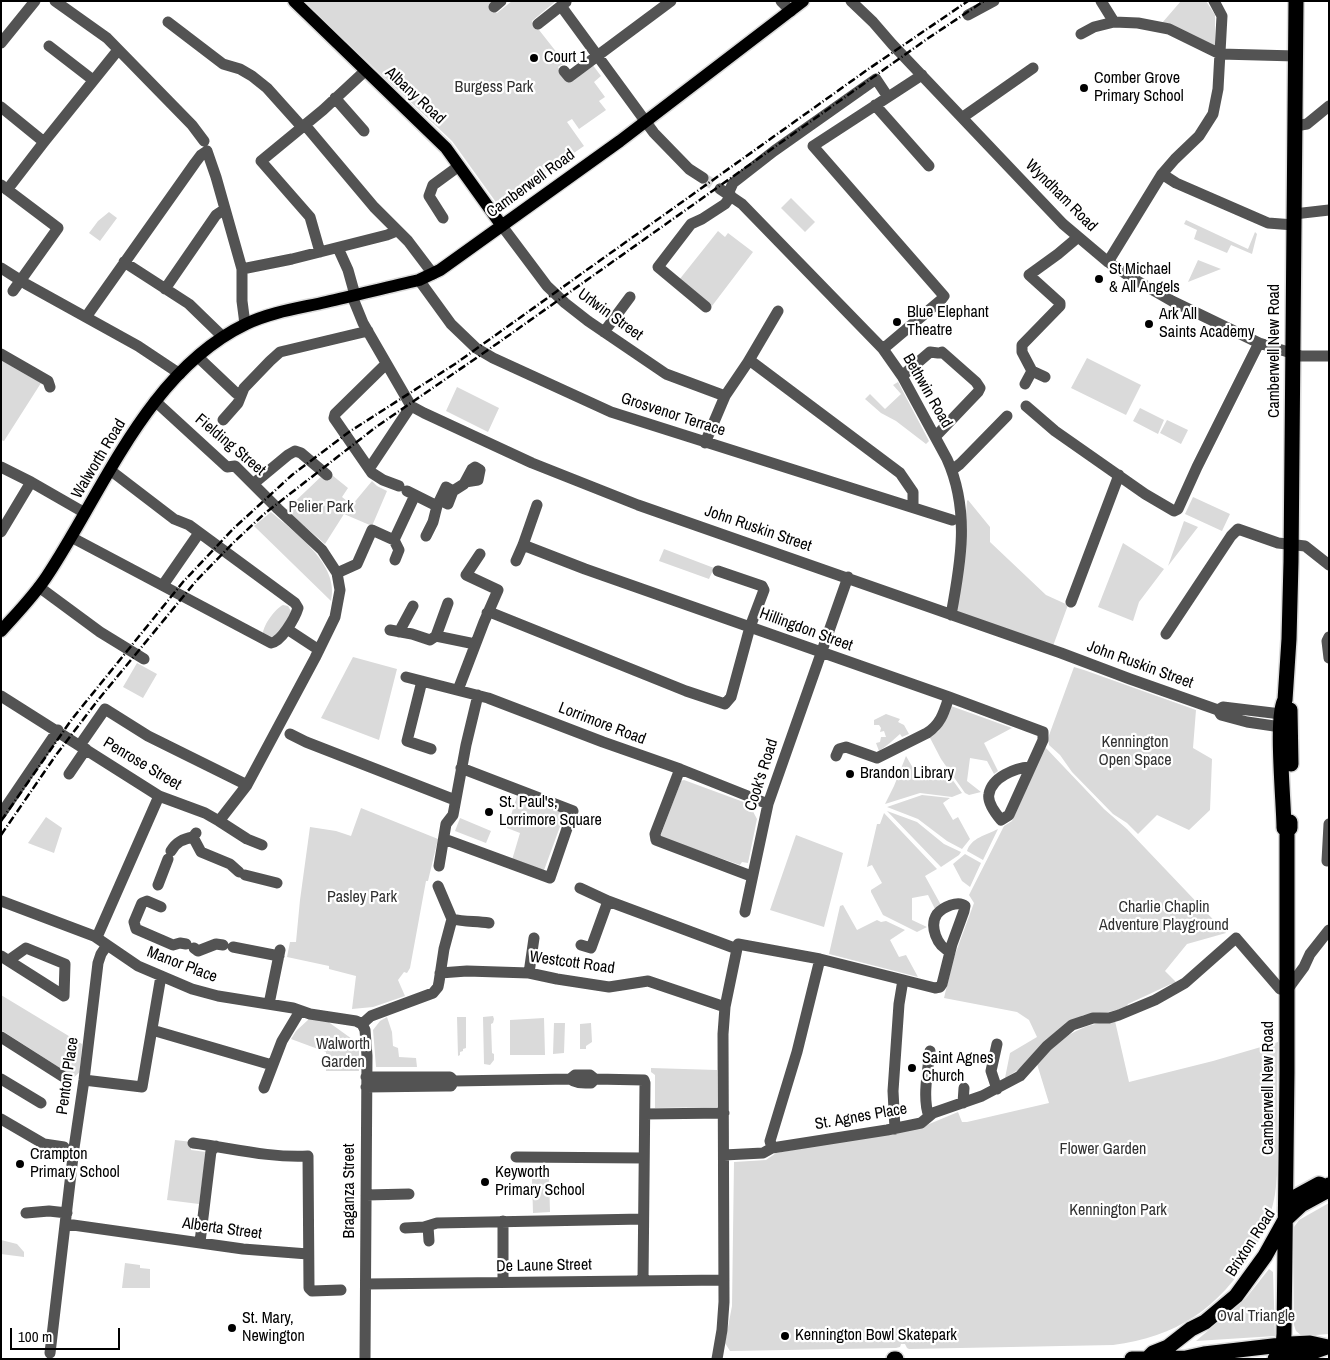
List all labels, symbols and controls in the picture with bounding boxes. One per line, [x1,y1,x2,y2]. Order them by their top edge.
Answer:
place label: Court 1 [544,48,587,68]
marker: Court 1 [528,52,540,64]
street label: Albany Road [381,63,449,129]
place label: Comber Grove Primary School [1094,69,1184,107]
park label: Burgess Park [455,78,533,98]
marker: Comber Grove Primary School [1078,82,1090,94]
street label: Camberwell Road [483,146,579,222]
street label: Wyndham Road [1021,156,1101,236]
place label: St Michael & All Angels [1109,260,1180,298]
marker: St Michael & All Angels [1093,273,1105,285]
street label: Camberwell New Road [1265,284,1285,418]
street label: Urlwin Street [574,285,646,345]
place label: Blue Elephant Theatre [907,303,989,341]
place label: Ark All Saints Academy [1159,305,1255,343]
marker: Blue Elephant Theatre [891,316,903,328]
marker: Ark All Saints Academy [1143,318,1155,330]
street label: Bethwin Road [898,351,956,431]
street label: Grosvenor Terrace [618,389,728,441]
street label: Fielding Street [191,410,269,480]
street label: Walworth Road [68,416,130,502]
park label: Pelier Park [289,498,353,518]
street label: John Ruskin Street [702,502,814,556]
street label: Hillingdon Street [757,604,855,656]
street label: John Ruskin Street [1084,637,1196,693]
street label: Lorrimore Road [556,699,648,749]
street label: Penrose Street [100,733,184,795]
park label: Kennington Open Space [1099,733,1171,771]
street label: Cook's Road [741,737,783,813]
place label: Brandon Library [860,764,954,784]
marker: Brandon Library [844,768,856,780]
place label: St. Paul's, Lorrimore Square [499,793,602,831]
marker: St. Paul's, Lorrimore Square [483,806,495,818]
park label: Pasley Park [327,888,397,908]
park label: Charlie Chaplin Adventure Playground [1099,898,1229,936]
street label: Manor Place [144,943,220,987]
street label: Westcott Road [528,948,616,978]
street label: Camberwell New Road [1259,1021,1279,1155]
park label: Walworth Garden [316,1035,370,1073]
street label: Penton Place [53,1036,83,1116]
place label: Saint Agnes Church [922,1049,993,1087]
marker: Saint Agnes Church [906,1062,918,1074]
street label: St. Agnes Place [813,1099,909,1135]
park label: Flower Garden [1060,1140,1146,1160]
street label: Braganza Street [340,1144,360,1238]
place label: Crampton Primary School [30,1145,120,1183]
marker: Crampton Primary School [14,1158,26,1170]
place label: Keyworth Primary School [495,1163,585,1201]
marker: Keyworth Primary School [479,1176,491,1188]
park label: Kennington Park [1069,1201,1167,1221]
street label: Brixton Road [1222,1206,1280,1280]
street label: Alberta Street [181,1214,263,1244]
street label: De Laune Street [496,1256,592,1276]
park label: Oval Triangle [1217,1307,1295,1327]
place label: St. Mary, Newington [242,1309,305,1347]
scale bar [12,1318,122,1350]
marker: St. Mary, Newington [226,1322,238,1334]
text: 100 m [18,1326,52,1347]
place label: Kennington Bowl Skatepark [795,1326,957,1346]
marker: Kennington Bowl Skatepark [779,1330,791,1342]

